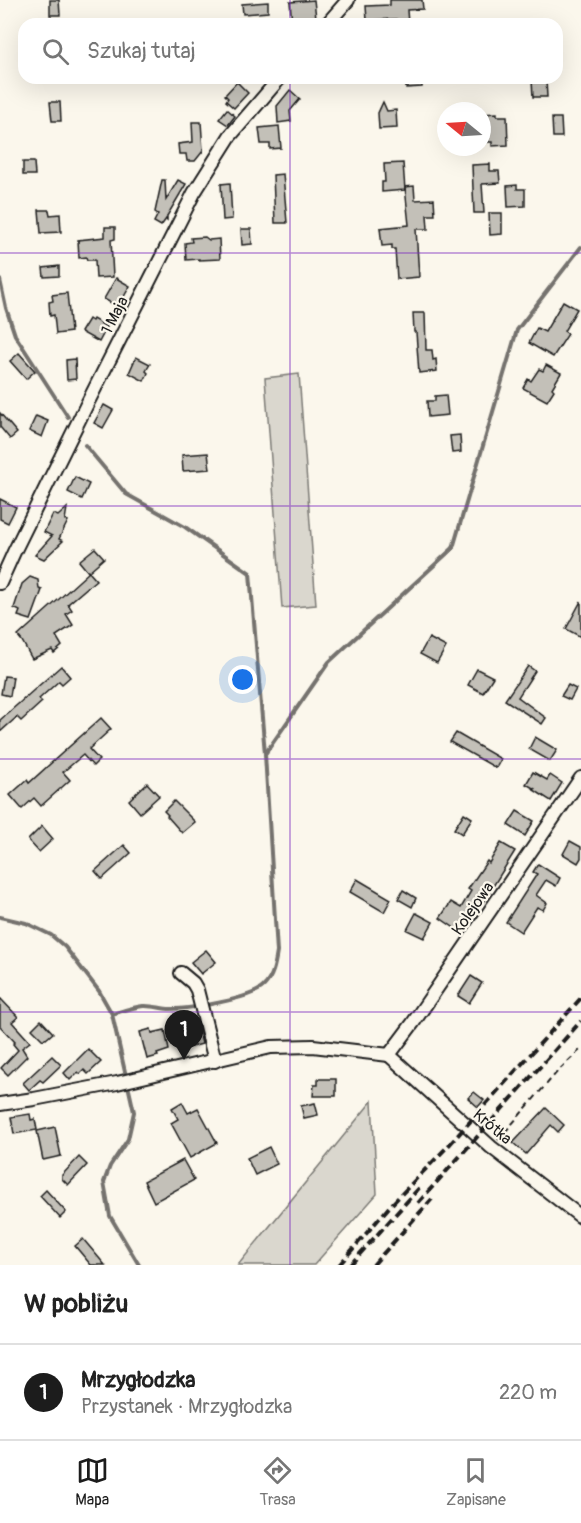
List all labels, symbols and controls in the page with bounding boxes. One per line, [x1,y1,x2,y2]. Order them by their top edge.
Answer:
search box [18,18,563,84]
icon: search [39,35,72,68]
text: Szukaj tutaj [87,37,196,65]
north arrow [437,102,491,156]
street label: 1 Maja [97,293,133,338]
your location [228,665,257,694]
street label: Kolejowa [447,878,498,939]
pin: 1 [164,1010,204,1060]
street label: Krótka [469,1105,516,1149]
text: W pobliżu [24,1288,128,1320]
text: Mrzygłodzka [81,1366,196,1394]
text: 1 [40,1380,47,1405]
text: 220 m [499,1380,557,1405]
text: Przystanek · Mrzygłodzka [81,1394,292,1419]
tab: Mapa [75,1454,109,1510]
tab: Trasa [259,1454,296,1510]
tab: Zapisane [446,1454,506,1510]

